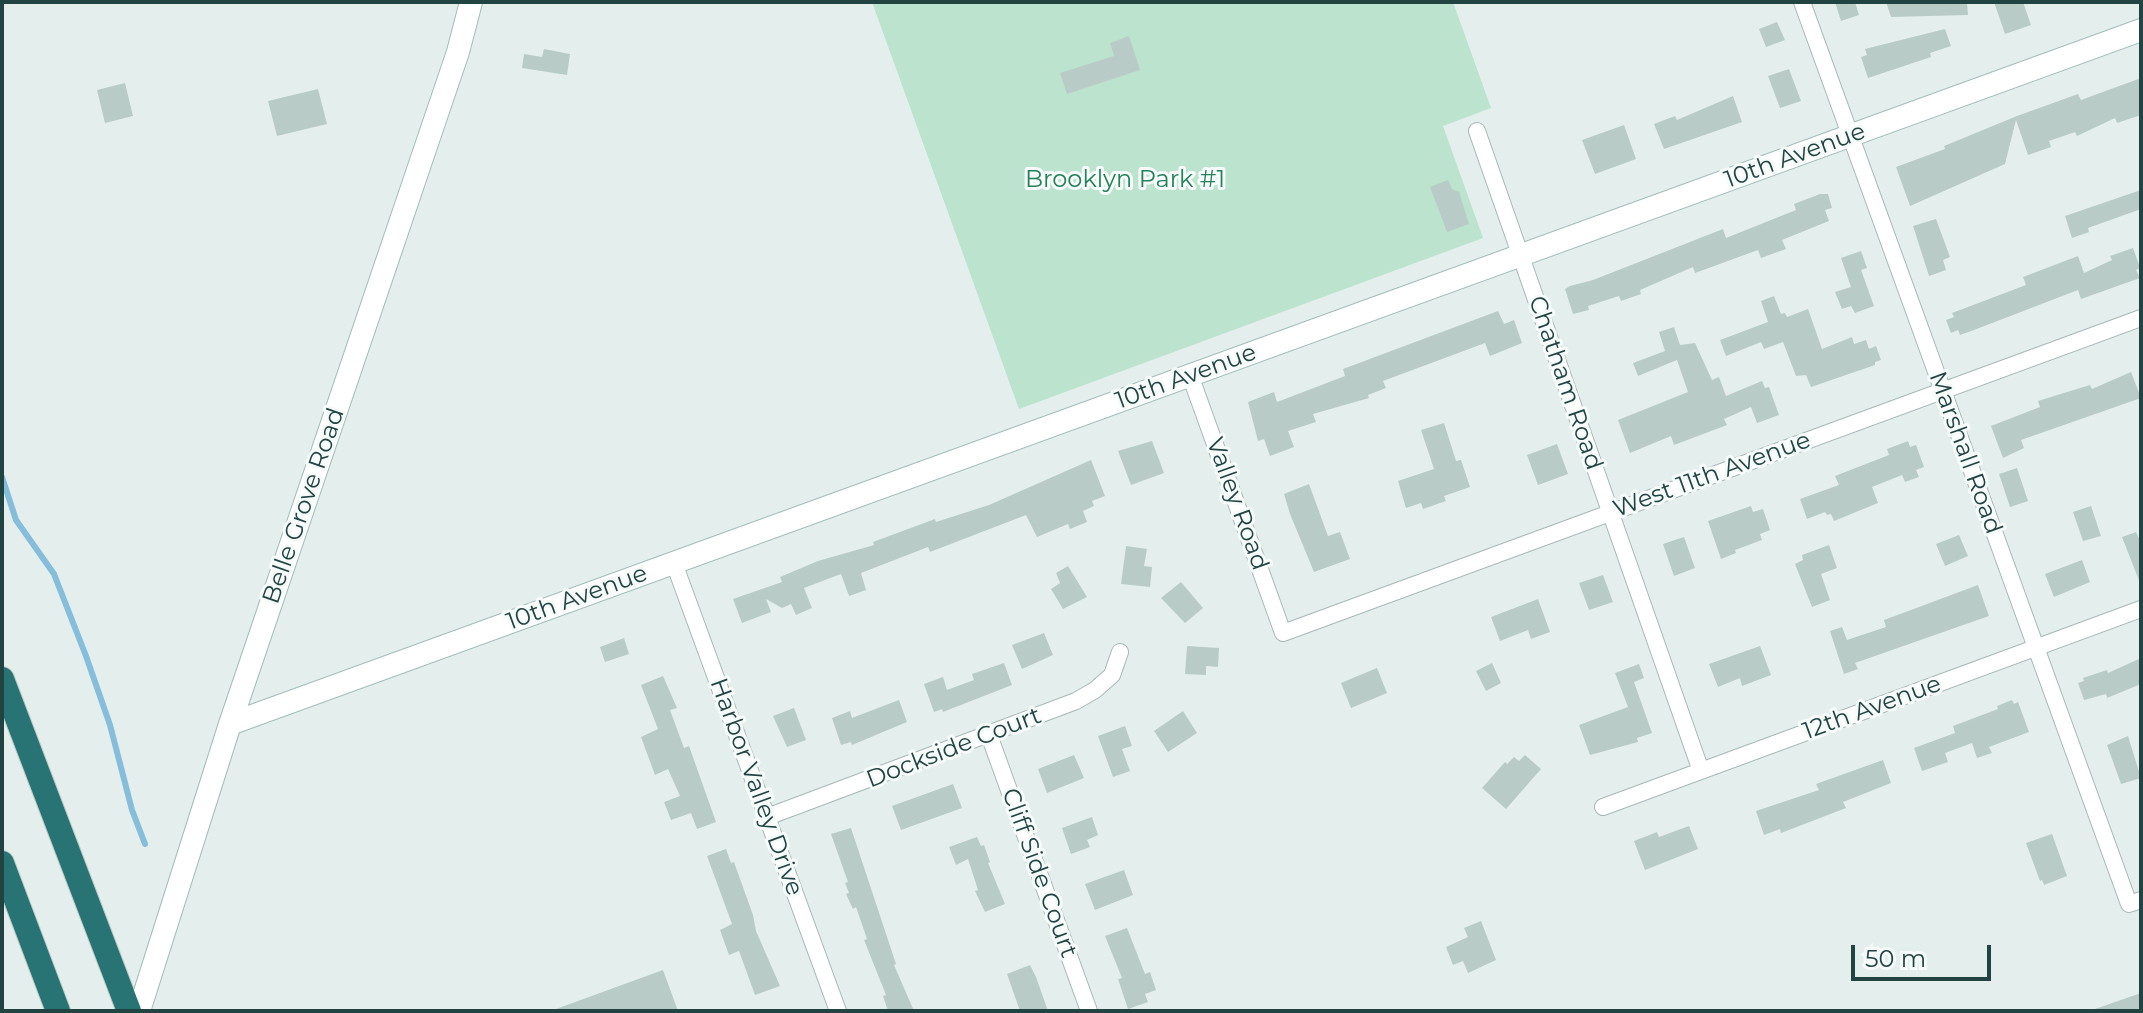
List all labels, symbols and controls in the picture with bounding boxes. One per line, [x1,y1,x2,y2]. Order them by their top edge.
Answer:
street label: 10th Avenue [1721,117,1869,195]
park label: Brooklyn Park #1 [1025,166,1225,194]
street label: Chatham Road [1522,292,1608,474]
street label: 10th Avenue [1112,338,1260,416]
street label: Marshall Road [1922,368,2008,538]
street label: Belle Grove Road [257,404,351,608]
street label: West 11th Avenue [1609,426,1815,524]
street label: Valley Road [1200,434,1274,574]
street label: 10th Avenue [503,559,651,637]
street label: 12th Avenue [1799,670,1945,746]
street label: Harbor Valley Drive [703,674,809,900]
street label: Dockside Court [863,701,1045,795]
street label: Cliff Side Court [995,784,1083,962]
scale bar [1855,929,1995,979]
text: 50 m [1865,944,1926,973]

